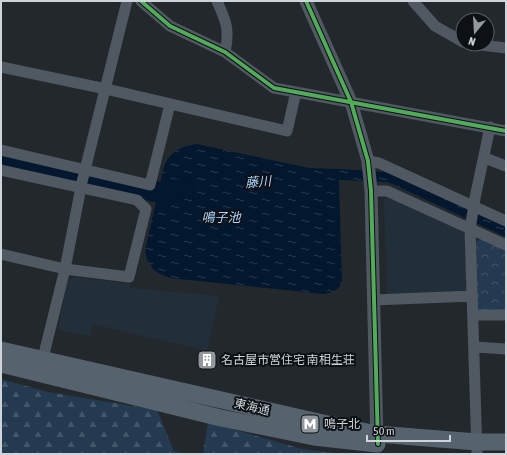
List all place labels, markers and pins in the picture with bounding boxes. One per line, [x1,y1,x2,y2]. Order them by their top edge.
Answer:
building icon: 名古屋市営住宅 南相生荘 [196,349,218,371]
place label: 名古屋市営住宅 南相生荘 [221,353,355,367]
metro station icon: 鳴子北 [299,413,321,435]
place label: 鳴子北 [324,417,360,431]

